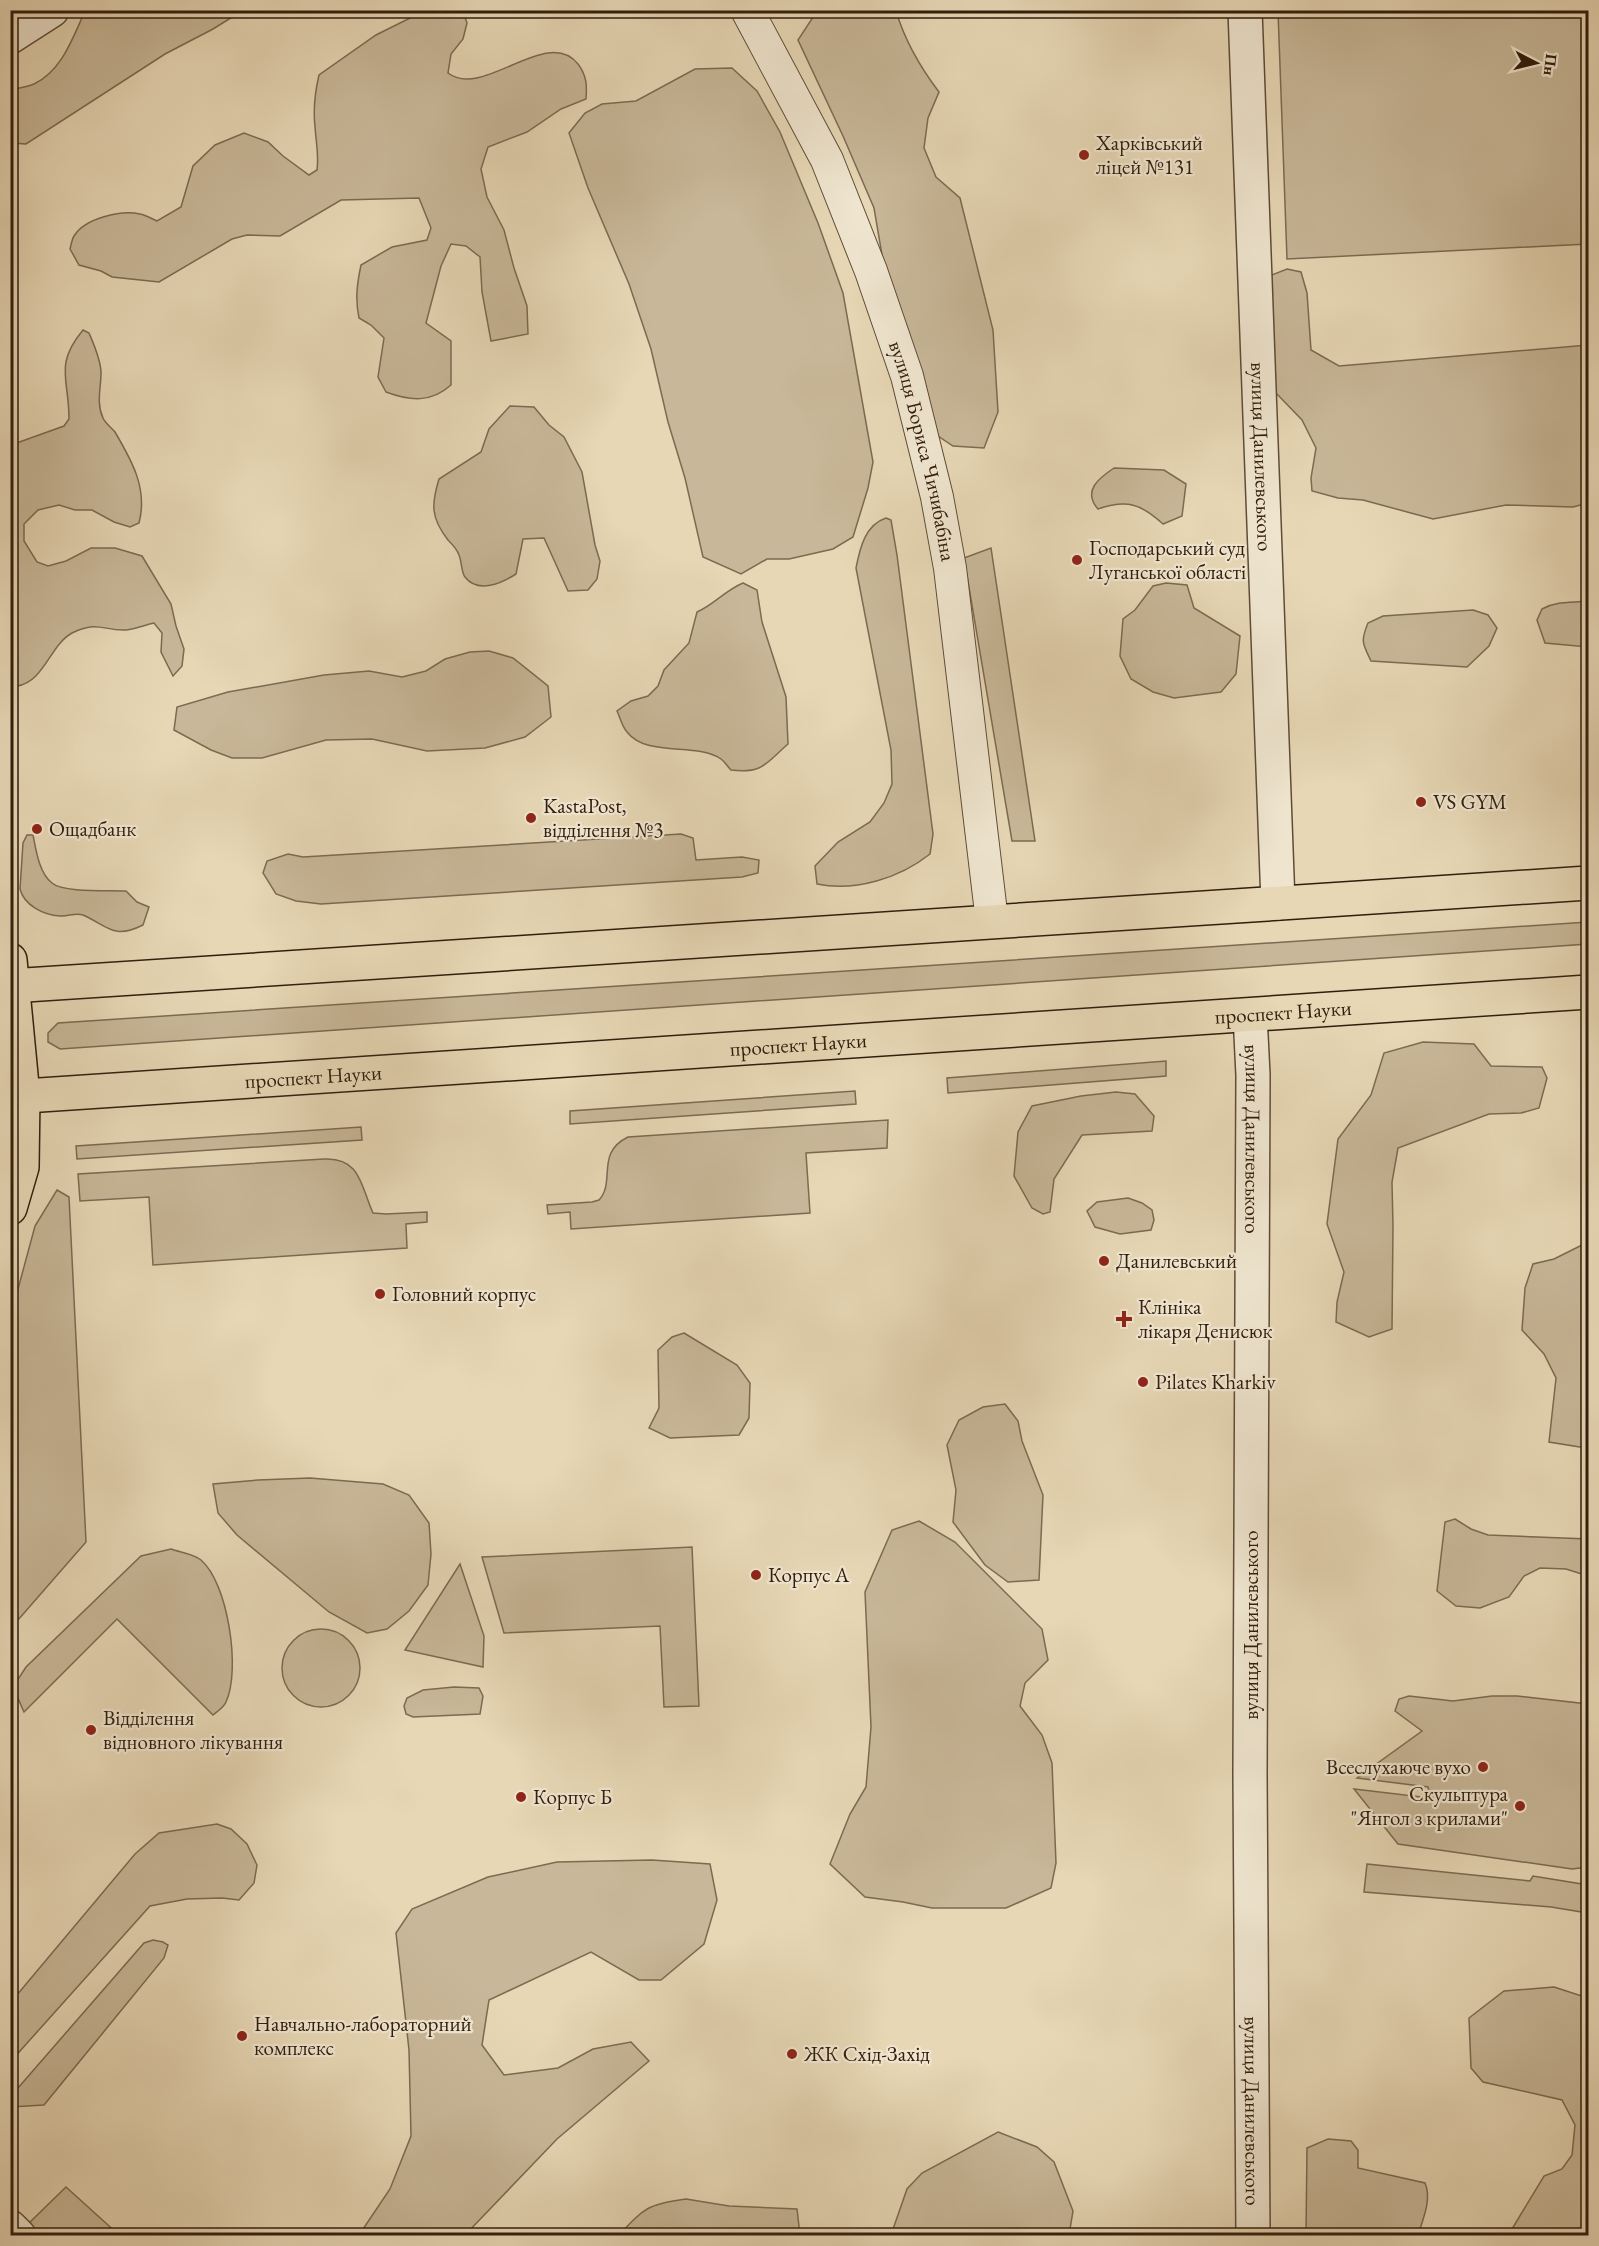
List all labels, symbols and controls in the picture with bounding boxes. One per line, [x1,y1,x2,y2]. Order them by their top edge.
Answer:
north arrow [1506,33,1566,93]
text: Пн [1539,53,1562,77]
place label: Харківський ліцей №131 [1095,129,1203,180]
marker: Харківський ліцей №131 [1077,148,1091,162]
street label: вулиця Бориса Чичибабіна [883,337,963,564]
street label: вулиця Данилевського [1245,361,1279,552]
place label: Господарський суд Луганської області [1089,534,1246,585]
marker: Господарський суд Луганської області [1070,553,1084,567]
place label: VS GYM [1433,788,1507,815]
place label: KastaPost, відділення №3 [543,792,663,843]
marker: VS GYM [1414,795,1428,809]
marker: KastaPost, відділення №3 [524,811,538,825]
place label: Ощадбанк [49,815,136,842]
marker: Ощадбанк [30,822,44,836]
street label: проспект Науки [1214,994,1353,1030]
street label: проспект Науки [729,1026,868,1062]
street label: вулиця Данилевського [1238,1043,1267,1234]
street label: проспект Науки [244,1058,383,1094]
place label: Данилевський [1116,1247,1237,1274]
marker: Данилевський [1097,1254,1111,1268]
place label: Головний корпус [392,1280,536,1307]
marker: Головний корпус [373,1287,387,1301]
place label: Клініка лікаря Денисюк [1138,1293,1273,1344]
marker: Клініка лікаря Денисюк [1115,1310,1133,1328]
place label: Pilates Kharkiv [1155,1368,1276,1395]
marker: Pilates Kharkiv [1136,1375,1150,1389]
street label: вулиця Данилевського [1237,1530,1264,1720]
place label: Корпус А [768,1561,850,1588]
marker: Корпус А [749,1568,763,1582]
place label: Відділення відновного лікування [103,1704,283,1755]
marker: Відділення відновного лікування [84,1723,98,1737]
place label: Всеслухаюче вухо [1326,1753,1471,1780]
marker: Всеслухаюче вухо [1476,1760,1490,1774]
place label: Скульптура "Янгол з крилами" [1351,1780,1509,1831]
place label: Корпус Б [533,1783,612,1810]
marker: Корпус Б [514,1790,528,1804]
marker: Скульптура "Янгол з крилами" [1513,1799,1527,1813]
place label: Навчально-лабораторний комплекс [254,2010,472,2061]
street label: вулиця Данилевського [1239,2016,1267,2206]
marker: Навчально-лабораторний комплекс [235,2029,249,2043]
place label: ЖК Схід-Захід [803,2040,930,2067]
marker: ЖК Схід-Захід [785,2047,799,2061]

